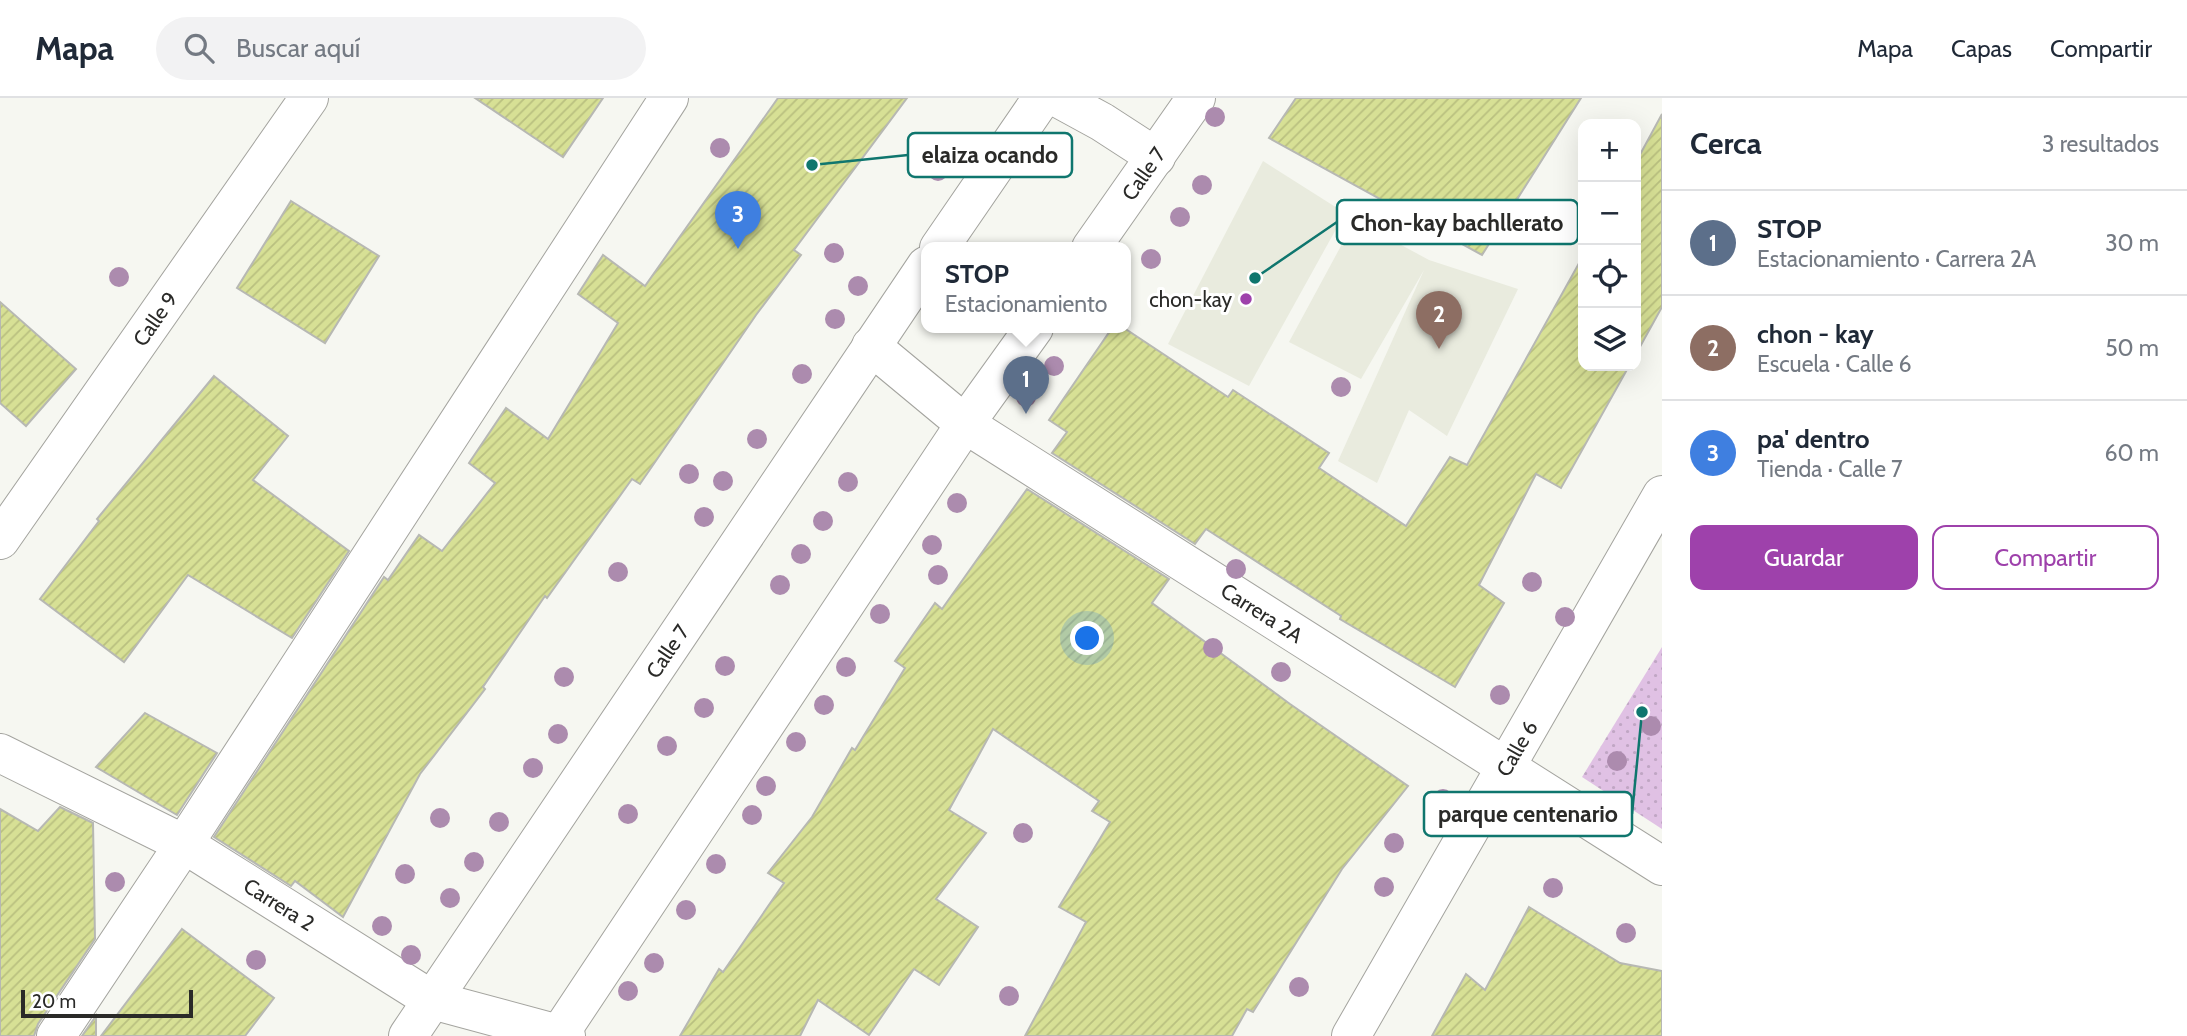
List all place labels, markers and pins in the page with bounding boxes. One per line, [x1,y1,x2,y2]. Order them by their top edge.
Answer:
callout: elaiza ocando [908,133,1072,177]
pin: 3 [715,191,761,249]
callout: Chon-kay bachllerato [1337,200,1578,244]
place label: chon-kay [1149,287,1232,312]
marker: chon-kay [1238,291,1254,307]
pin: 2 [1416,291,1462,349]
pin: 1 [1003,356,1049,414]
callout: parque centenario [1424,792,1632,836]

